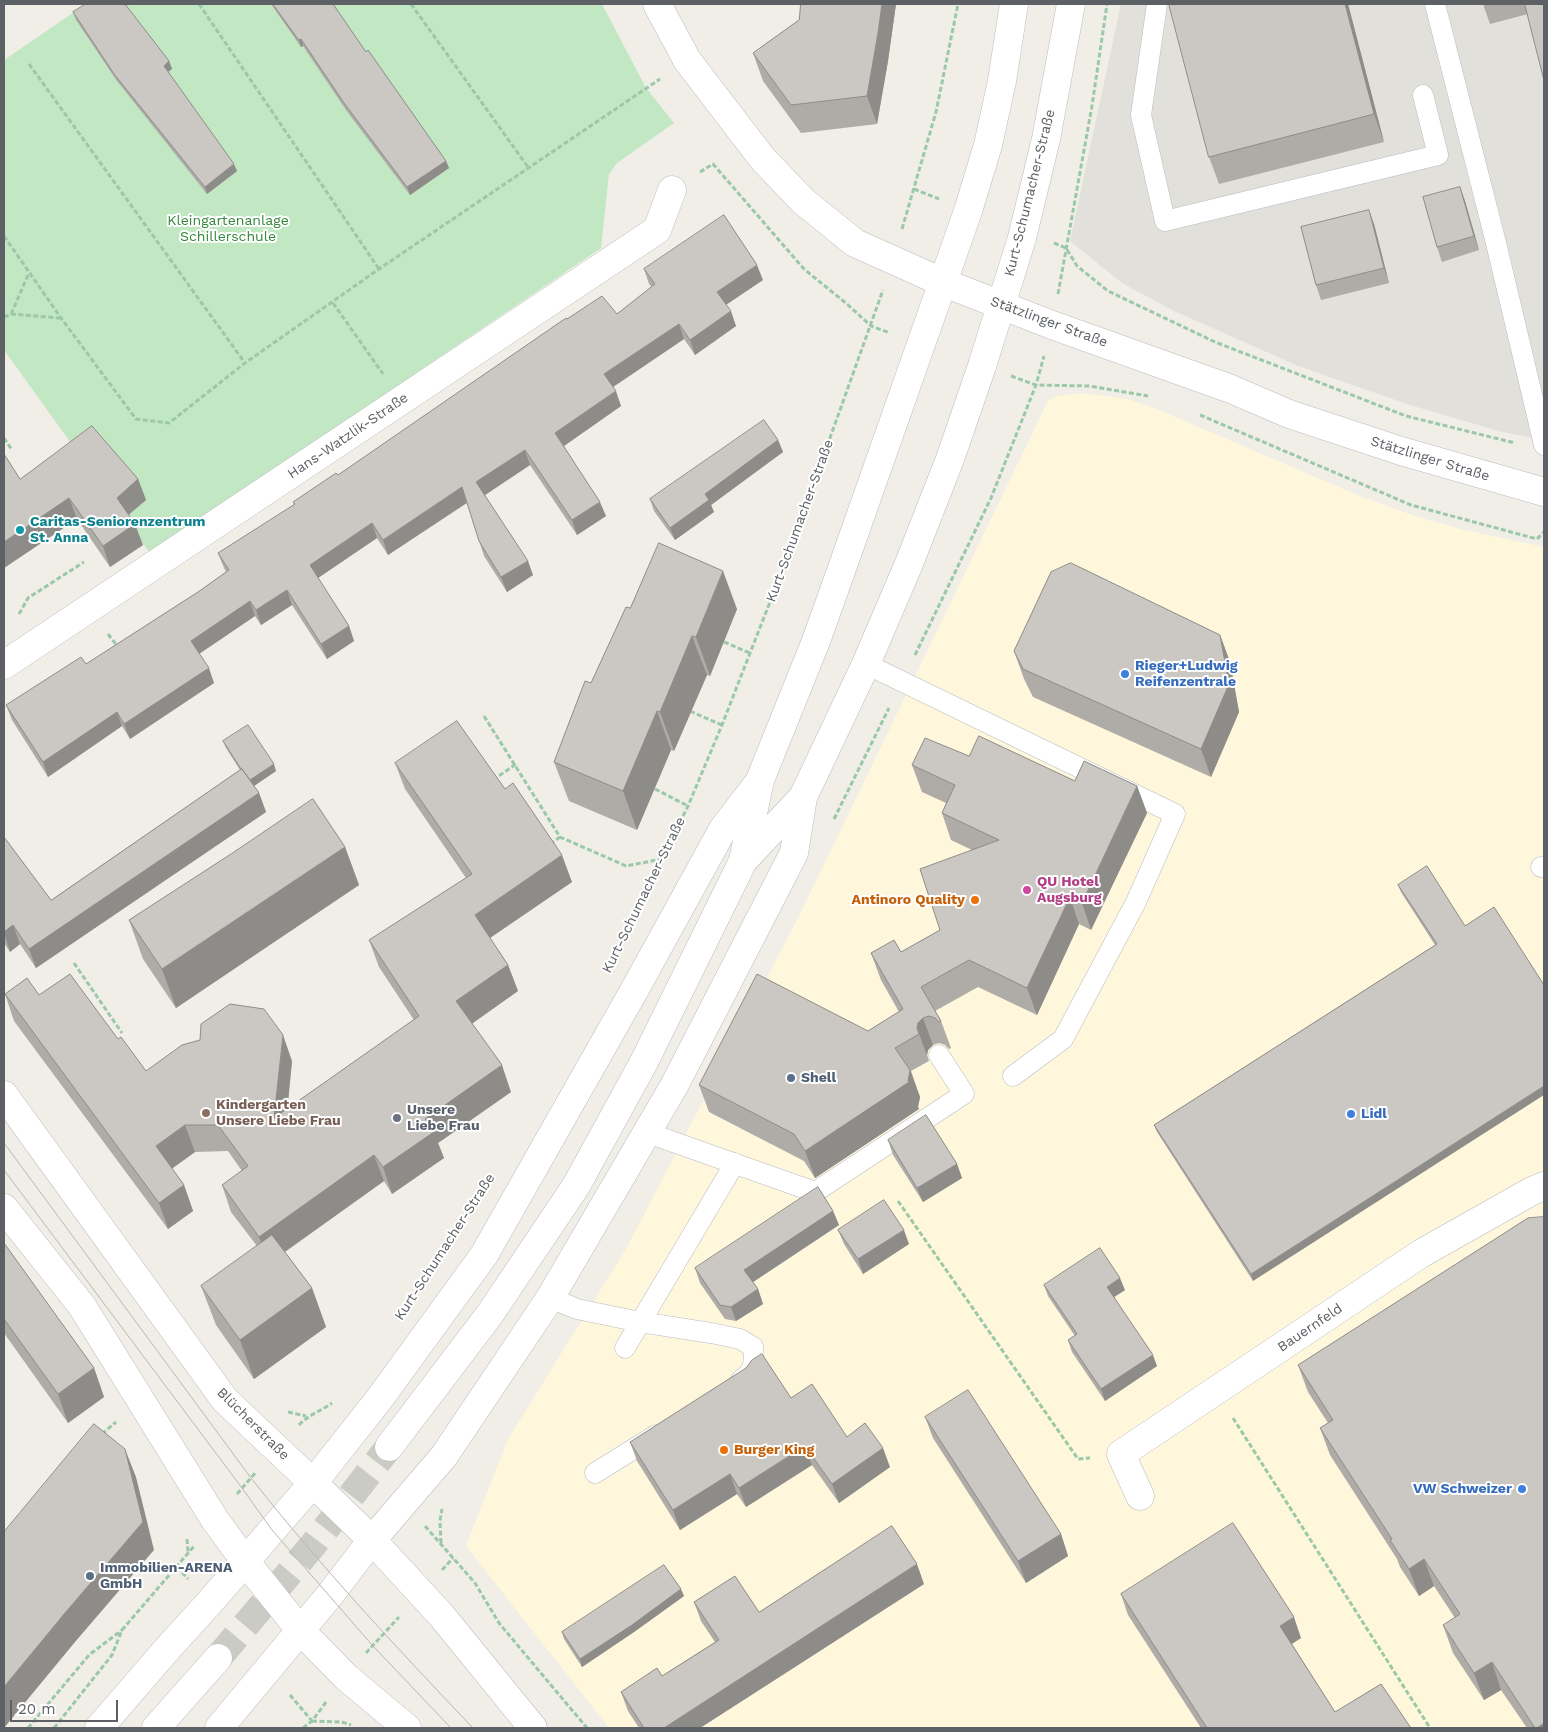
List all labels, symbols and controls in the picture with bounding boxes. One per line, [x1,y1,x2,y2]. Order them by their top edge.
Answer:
street label: Kurt-Schumacher-Straße [1001,108,1059,278]
park label: Kleingartenanlage Schillerschule [167,213,289,246]
street label: Stätzlinger Straße [988,293,1110,351]
street label: Hans-Watzlik-Straße [285,389,411,483]
street label: Stätzlinger Straße [1368,433,1492,485]
street label: Kurt-Schumacher-Straße [763,437,837,605]
place label: Caritas-Seniorenzentrum St. Anna [30,514,206,546]
marker: Caritas-Seniorenzentrum St. Anna [14,524,26,536]
place label: Rieger+Ludwig Reifenzentrale [1135,658,1238,690]
marker: Rieger+Ludwig Reifenzentrale [1119,668,1131,680]
street label: Kurt-Schumacher-Straße [599,814,689,976]
place label: QU Hotel Augsburg [1037,874,1102,906]
marker: QU Hotel Augsburg [1021,884,1033,896]
place label: Antinoro Quality [852,892,965,908]
marker: Antinoro Quality [969,894,981,906]
place label: Shell [801,1070,836,1086]
marker: Shell [785,1072,797,1084]
place label: Kindergarten Unsere Liebe Frau [216,1097,341,1130]
place label: Unsere Liebe Frau [407,1102,480,1134]
place label: Lidl [1361,1106,1387,1122]
marker: Kindergarten Unsere Liebe Frau [200,1107,212,1119]
marker: Lidl [1345,1108,1357,1120]
marker: Unsere Liebe Frau [391,1112,403,1124]
street label: Kurt-Schumacher-Straße [391,1170,499,1324]
street label: Bauernfeld [1274,1300,1346,1356]
street label: Blücherstraße [213,1384,293,1464]
place label: Burger King [734,1442,814,1458]
marker: Burger King [718,1444,730,1456]
place label: VW Schweizer [1413,1481,1512,1497]
marker: VW Schweizer [1516,1483,1528,1495]
place label: Immobilien-ARENA GmbH [100,1560,232,1592]
marker: Immobilien-ARENA GmbH [84,1570,96,1582]
scale bar [12,1690,120,1722]
text: 20 m [18,1700,56,1718]

